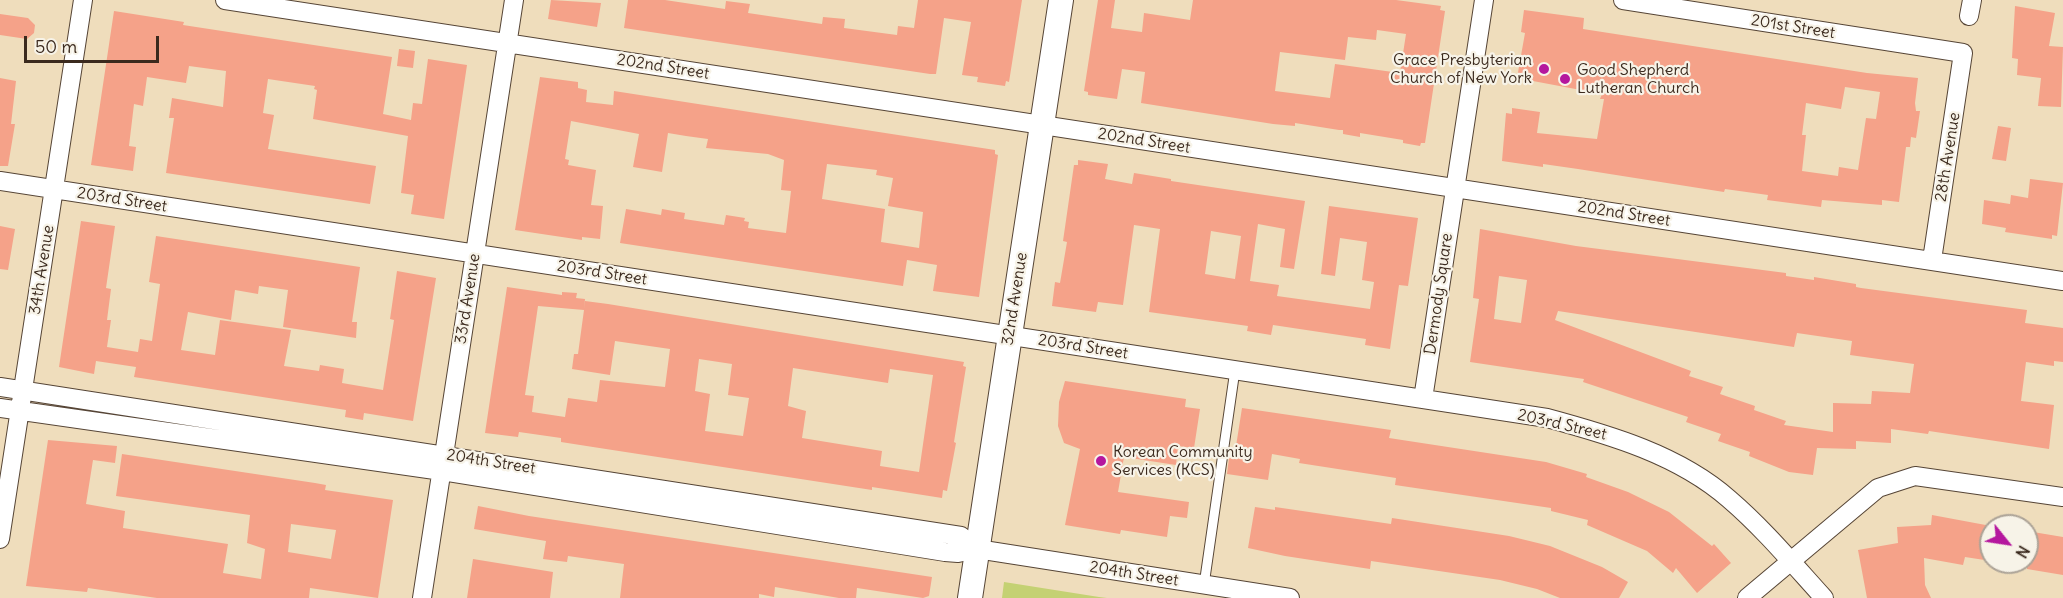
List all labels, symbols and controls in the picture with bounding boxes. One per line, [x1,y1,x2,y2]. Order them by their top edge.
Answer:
street label: 201st Street [1750,11,1836,43]
scale bar [27,24,162,62]
text: 50 m [35,35,77,58]
street label: 202nd Street [615,50,711,84]
place label: Grace Presbyterian Church of New York [1390,50,1532,88]
place label: Good Shepherd Lutheran Church [1577,60,1699,98]
marker: Grace Presbyterian Church of New York [1537,62,1551,76]
marker: Good Shepherd Lutheran Church [1558,72,1572,86]
street label: 28th Avenue [1931,111,1965,203]
street label: 202nd Street [1096,124,1192,158]
street label: 203rd Street [76,183,168,217]
street label: 202nd Street [1576,197,1672,231]
street label: 34th Avenue [25,224,59,316]
street label: Dermody Square [1421,232,1457,356]
street label: 32nd Avenue [998,251,1032,347]
street label: 33rd Avenue [451,252,485,346]
street label: 203rd Street [556,256,648,290]
street label: 203rd Street [1037,330,1129,364]
street label: 203rd Street [1516,405,1608,445]
place label: Korean Community Services (KCS) [1113,442,1253,480]
street label: 204th Street [445,446,537,478]
marker: Korean Community Services (KCS) [1094,454,1108,468]
north arrow [1979,514,2039,574]
text: N [2011,542,2034,562]
street label: 204th Street [1088,558,1180,590]

